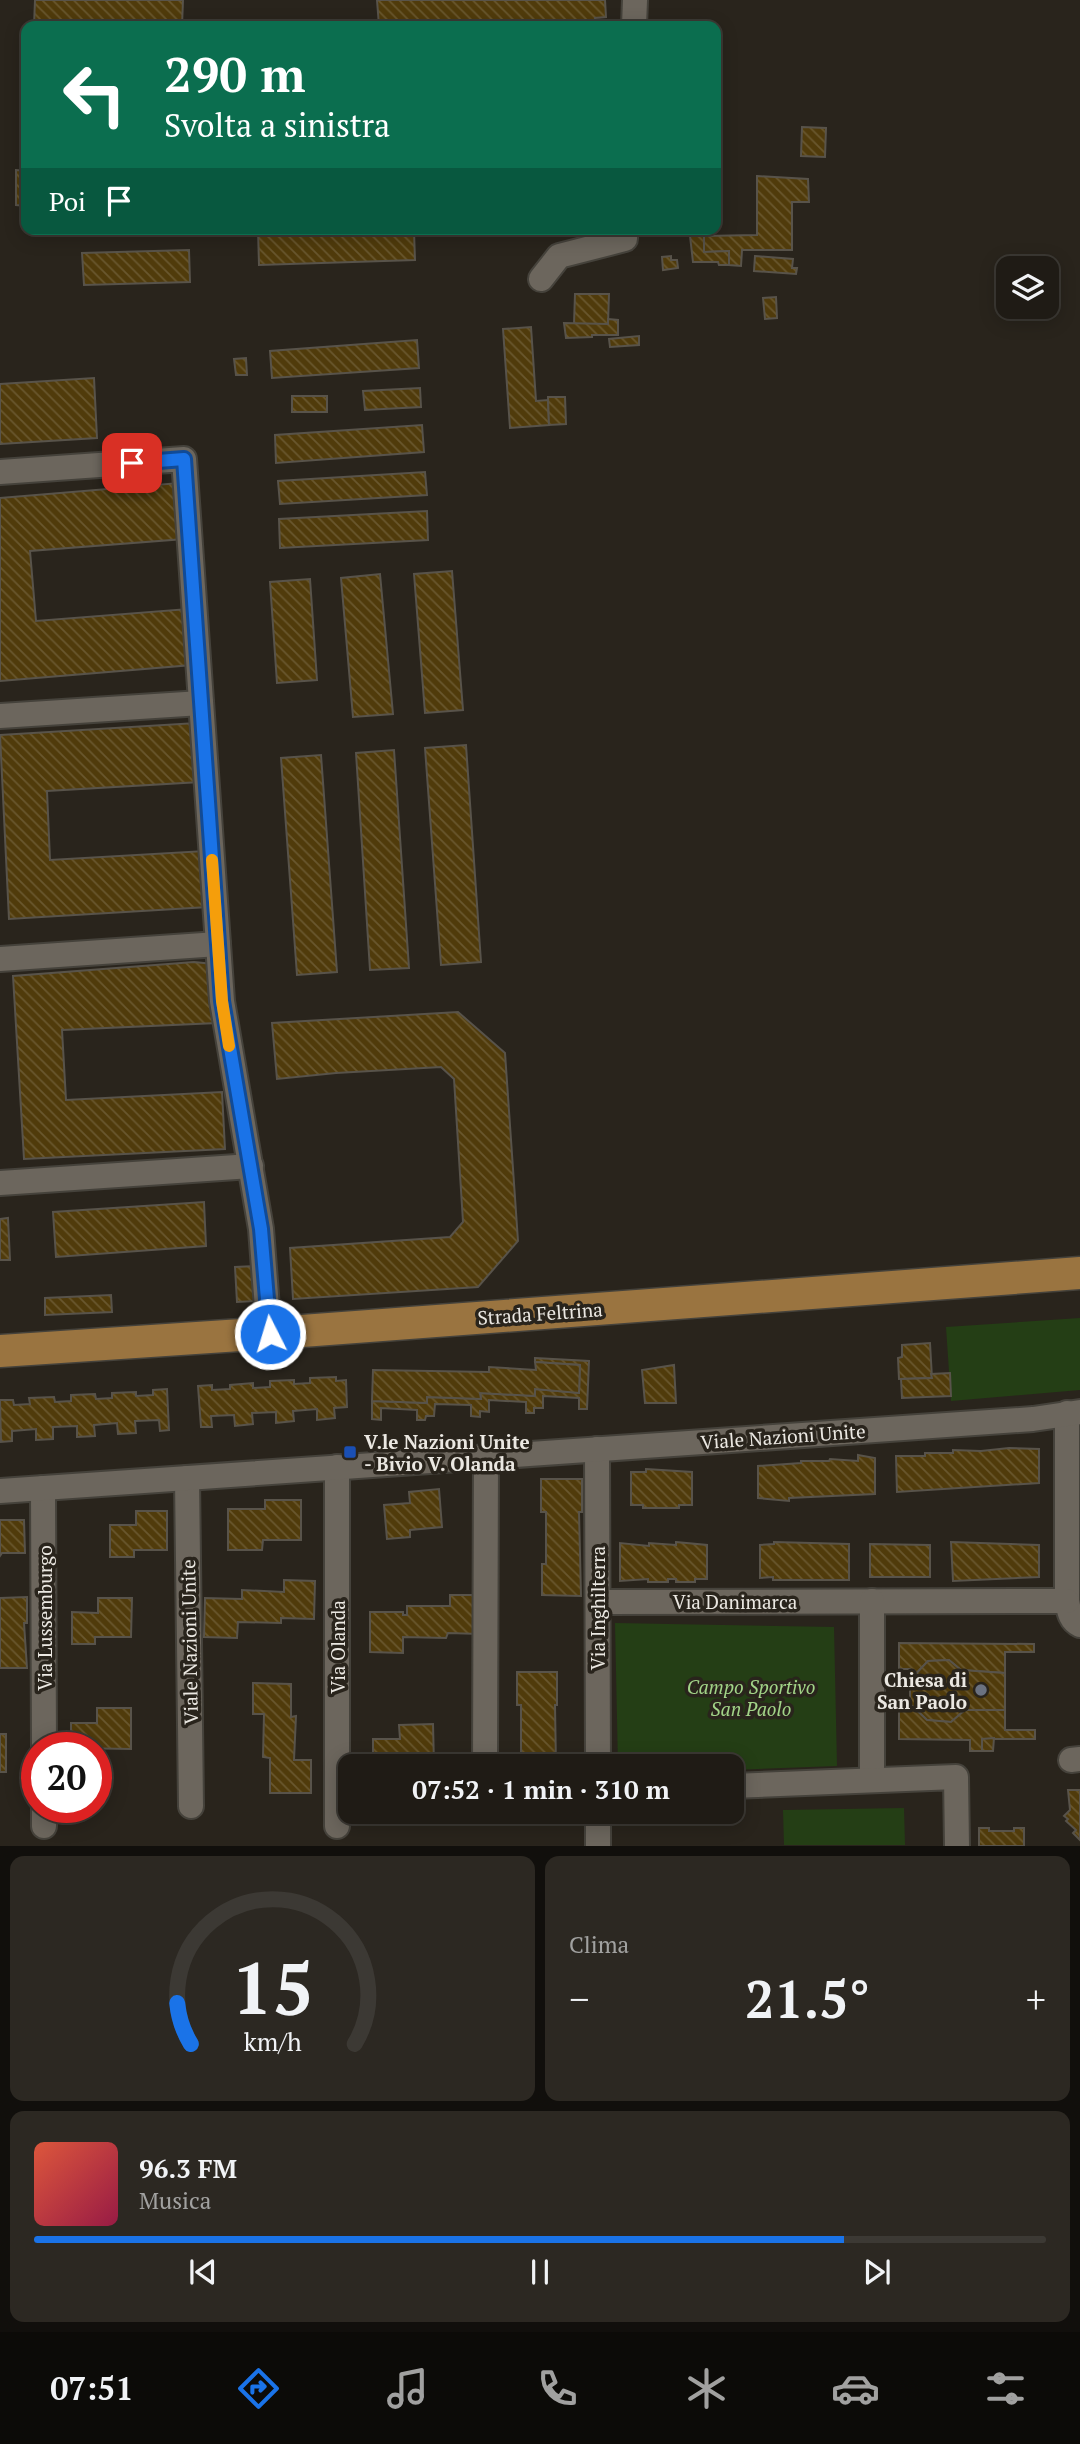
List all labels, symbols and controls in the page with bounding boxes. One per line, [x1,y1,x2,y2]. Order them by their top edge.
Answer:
text: 290 m [164,41,306,106]
icon: left [49,49,140,140]
text: Svolta a sinistra [164,104,390,146]
icon: arrive [100,182,138,220]
text: Poi [49,184,86,218]
map controls [996,256,1059,319]
button: layers [996,256,1059,319]
pin [102,433,162,493]
icon: arrive [113,444,151,482]
street label: Strada Feltrina [477,1296,604,1330]
position arrow [233,1297,307,1371]
street label: Viale Nazioni Unite [700,1418,866,1454]
place label: V.le Nazioni Unite - Bivio V. Olanda [364,1429,530,1476]
marker: V.le Nazioni Unite - Bivio V. Olanda [342,1444,358,1460]
street label: Via Lussemburgo [32,1545,57,1691]
street label: Via Inghilterra [585,1545,610,1670]
street label: Viale Nazioni Unite [175,1559,203,1725]
street label: Via Danimarca [673,1589,798,1614]
street label: Via Olanda [325,1600,350,1694]
place label: Chiesa di San Paolo [877,1667,967,1714]
park label: Campo Sportivo San Paolo [687,1674,815,1721]
marker: Chiesa di San Paolo [973,1682,989,1698]
speed limit sign: 20 [21,1732,112,1823]
text: 07:52 · 1 min · 310 m [412,1772,670,1806]
text: Clima [569,1929,629,1960]
text: 15 [231,1939,314,2036]
text: 21.5° [745,1964,870,2033]
text: − [569,1974,589,2024]
text: + [1026,1974,1046,2024]
text: km/h [244,2025,302,2058]
text: 96.3 FM [139,2151,237,2185]
text: Musica [139,2185,211,2216]
icon: previous [184,2253,222,2291]
icon: pause [521,2253,559,2291]
icon: next [858,2253,896,2291]
icon: directions [234,2364,283,2413]
icon: music [383,2364,432,2413]
icon: phone [533,2364,582,2413]
icon: climate [682,2364,731,2413]
icon: car [831,2364,880,2413]
icon: filters [981,2364,1030,2413]
text: 07:51 [50,2367,133,2409]

